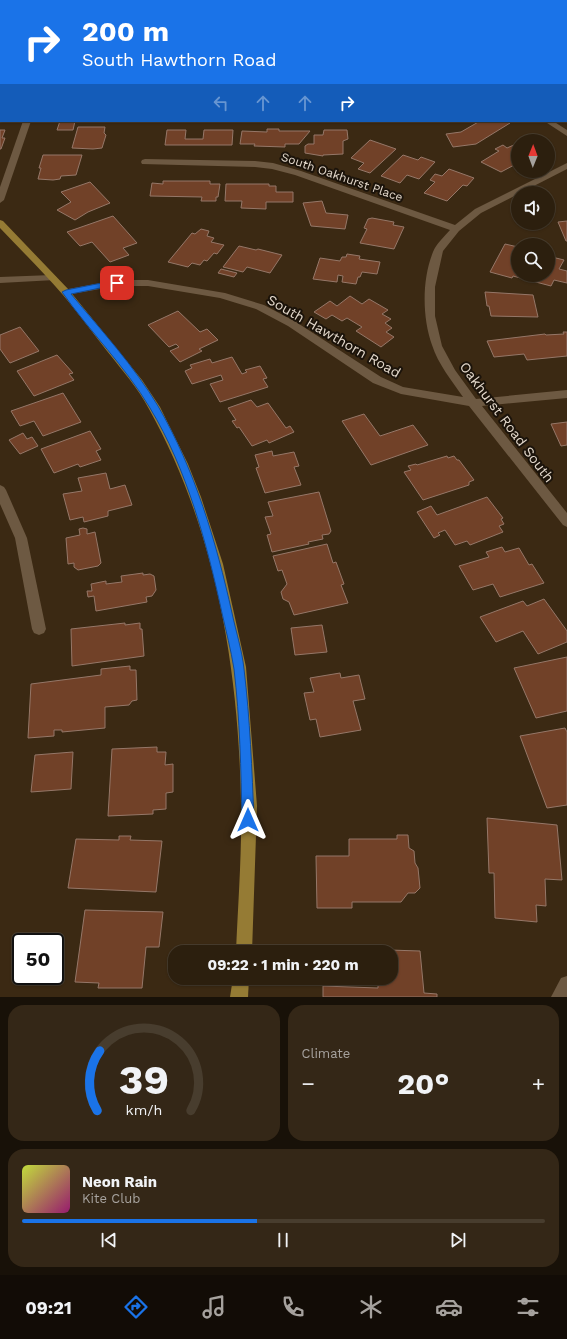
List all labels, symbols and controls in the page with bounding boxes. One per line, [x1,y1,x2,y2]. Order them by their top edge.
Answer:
text: 200 m [82,15,169,48]
icon: right [16,16,68,68]
text: South Hawthorn Road [82,49,276,70]
icon: left [210,92,232,114]
icon: ahead [252,92,274,114]
icon: ahead [294,92,316,114]
icon: right [336,92,358,114]
north arrow [511,134,555,178]
map controls [511,134,555,282]
street label: South Oakhurst Place [279,150,405,204]
button: sound [511,186,555,230]
button: search [511,238,555,282]
pin [100,266,134,300]
icon: arrive [106,272,128,294]
street label: South Hawthorn Road [265,291,403,381]
street label: Oakhurst Road South [457,359,557,485]
position arrow [227,799,269,841]
speed limit sign: 50 [12,933,64,985]
text: 09:22 · 1 min · 220 m [207,956,359,974]
text: Climate [302,1046,350,1061]
text: 39 [119,1055,169,1104]
text: 20° [397,1066,449,1101]
text: − [302,1071,315,1096]
text: + [532,1071,545,1096]
text: km/h [125,1102,162,1118]
text: Neon Rain [82,1173,157,1191]
text: Kite Club [82,1191,140,1206]
icon: previous [98,1229,120,1251]
icon: pause [272,1229,294,1251]
icon: next [447,1229,469,1251]
icon: directions [122,1293,150,1321]
icon: music [200,1293,228,1321]
icon: phone [279,1293,307,1321]
icon: climate [357,1293,385,1321]
icon: car [435,1293,463,1321]
icon: filters [514,1293,542,1321]
text: 09:21 [25,1297,72,1318]

